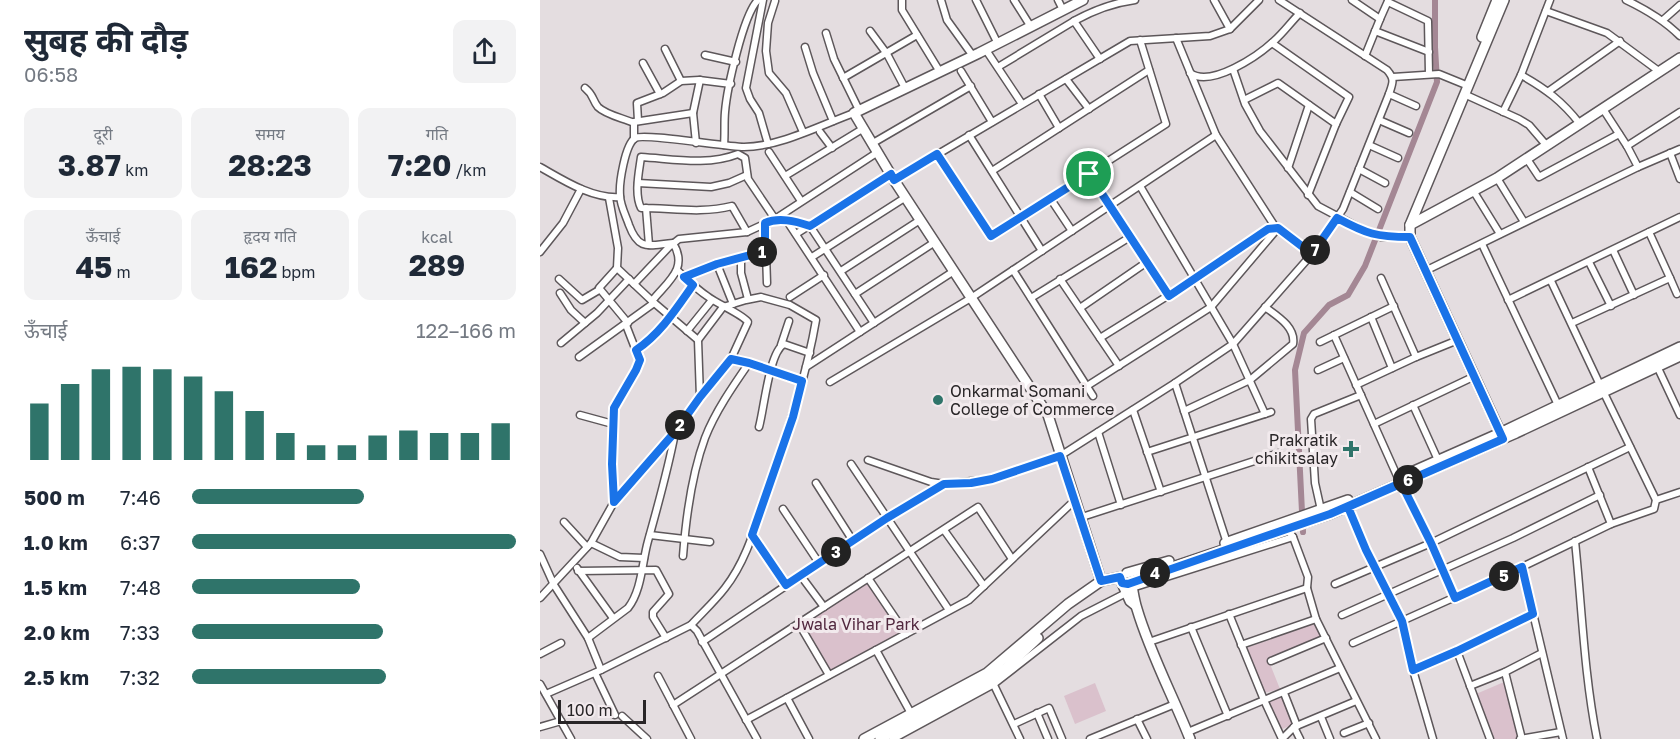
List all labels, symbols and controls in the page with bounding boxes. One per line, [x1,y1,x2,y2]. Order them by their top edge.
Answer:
text: सुबह की दौड़ [24,20,188,59]
button: share [453,20,516,83]
text: 06:58 [24,62,78,86]
text: दूरी [93,124,113,144]
text: समय [255,124,285,144]
text: गति [426,124,448,144]
text: 3.87 [58,147,121,183]
text: 28:23 [228,147,312,183]
text: 7:20 [388,147,451,183]
pin [1063,148,1114,199]
icon: arrive [1072,157,1105,190]
text: km [121,160,148,180]
text: /km [451,160,486,180]
text: ऊँचाई [86,226,120,246]
text: हृदय गति [244,226,296,246]
text: kcal [421,227,453,247]
pin: 7 [1300,235,1330,265]
pin: 1 [747,237,777,267]
text: 7 [1311,240,1319,260]
text: 1 [758,242,766,262]
text: 289 [409,247,465,283]
text: 45 [75,249,112,285]
text: 162 [225,249,277,285]
text: m [112,262,131,282]
text: bpm [277,262,315,282]
text: ऊँचाई [24,318,67,342]
text: 122–166 m [416,318,516,342]
place label: Onkarmal Somani College of Commerce [950,381,1114,419]
marker: Onkarmal Somani College of Commerce [931,393,945,407]
pin: 2 [665,410,695,440]
text: 2 [675,415,685,435]
place label: Prakratik chikitsalay [1255,430,1338,468]
marker: Prakratik chikitsalay [1342,440,1360,458]
pin: 6 [1393,465,1423,495]
text: 6 [1403,470,1413,490]
text: 500 m [24,485,85,509]
text: 7:46 [120,485,161,509]
text: 1.0 km [24,530,88,554]
text: 6:37 [120,530,160,554]
pin: 3 [821,537,851,567]
text: 3 [831,542,841,562]
pin: 4 [1140,558,1170,588]
pin: 5 [1489,561,1519,591]
text: 4 [1150,563,1160,583]
text: 5 [1499,566,1509,586]
text: 1.5 km [24,575,87,599]
text: 7:48 [120,575,161,599]
park label: Jwala Vihar Park [792,614,920,634]
text: 2.0 km [24,620,90,644]
text: 7:33 [120,620,160,644]
text: 2.5 km [24,665,89,689]
text: 7:32 [120,665,160,689]
scale bar [558,697,646,724]
text: 100 m [567,700,613,720]

